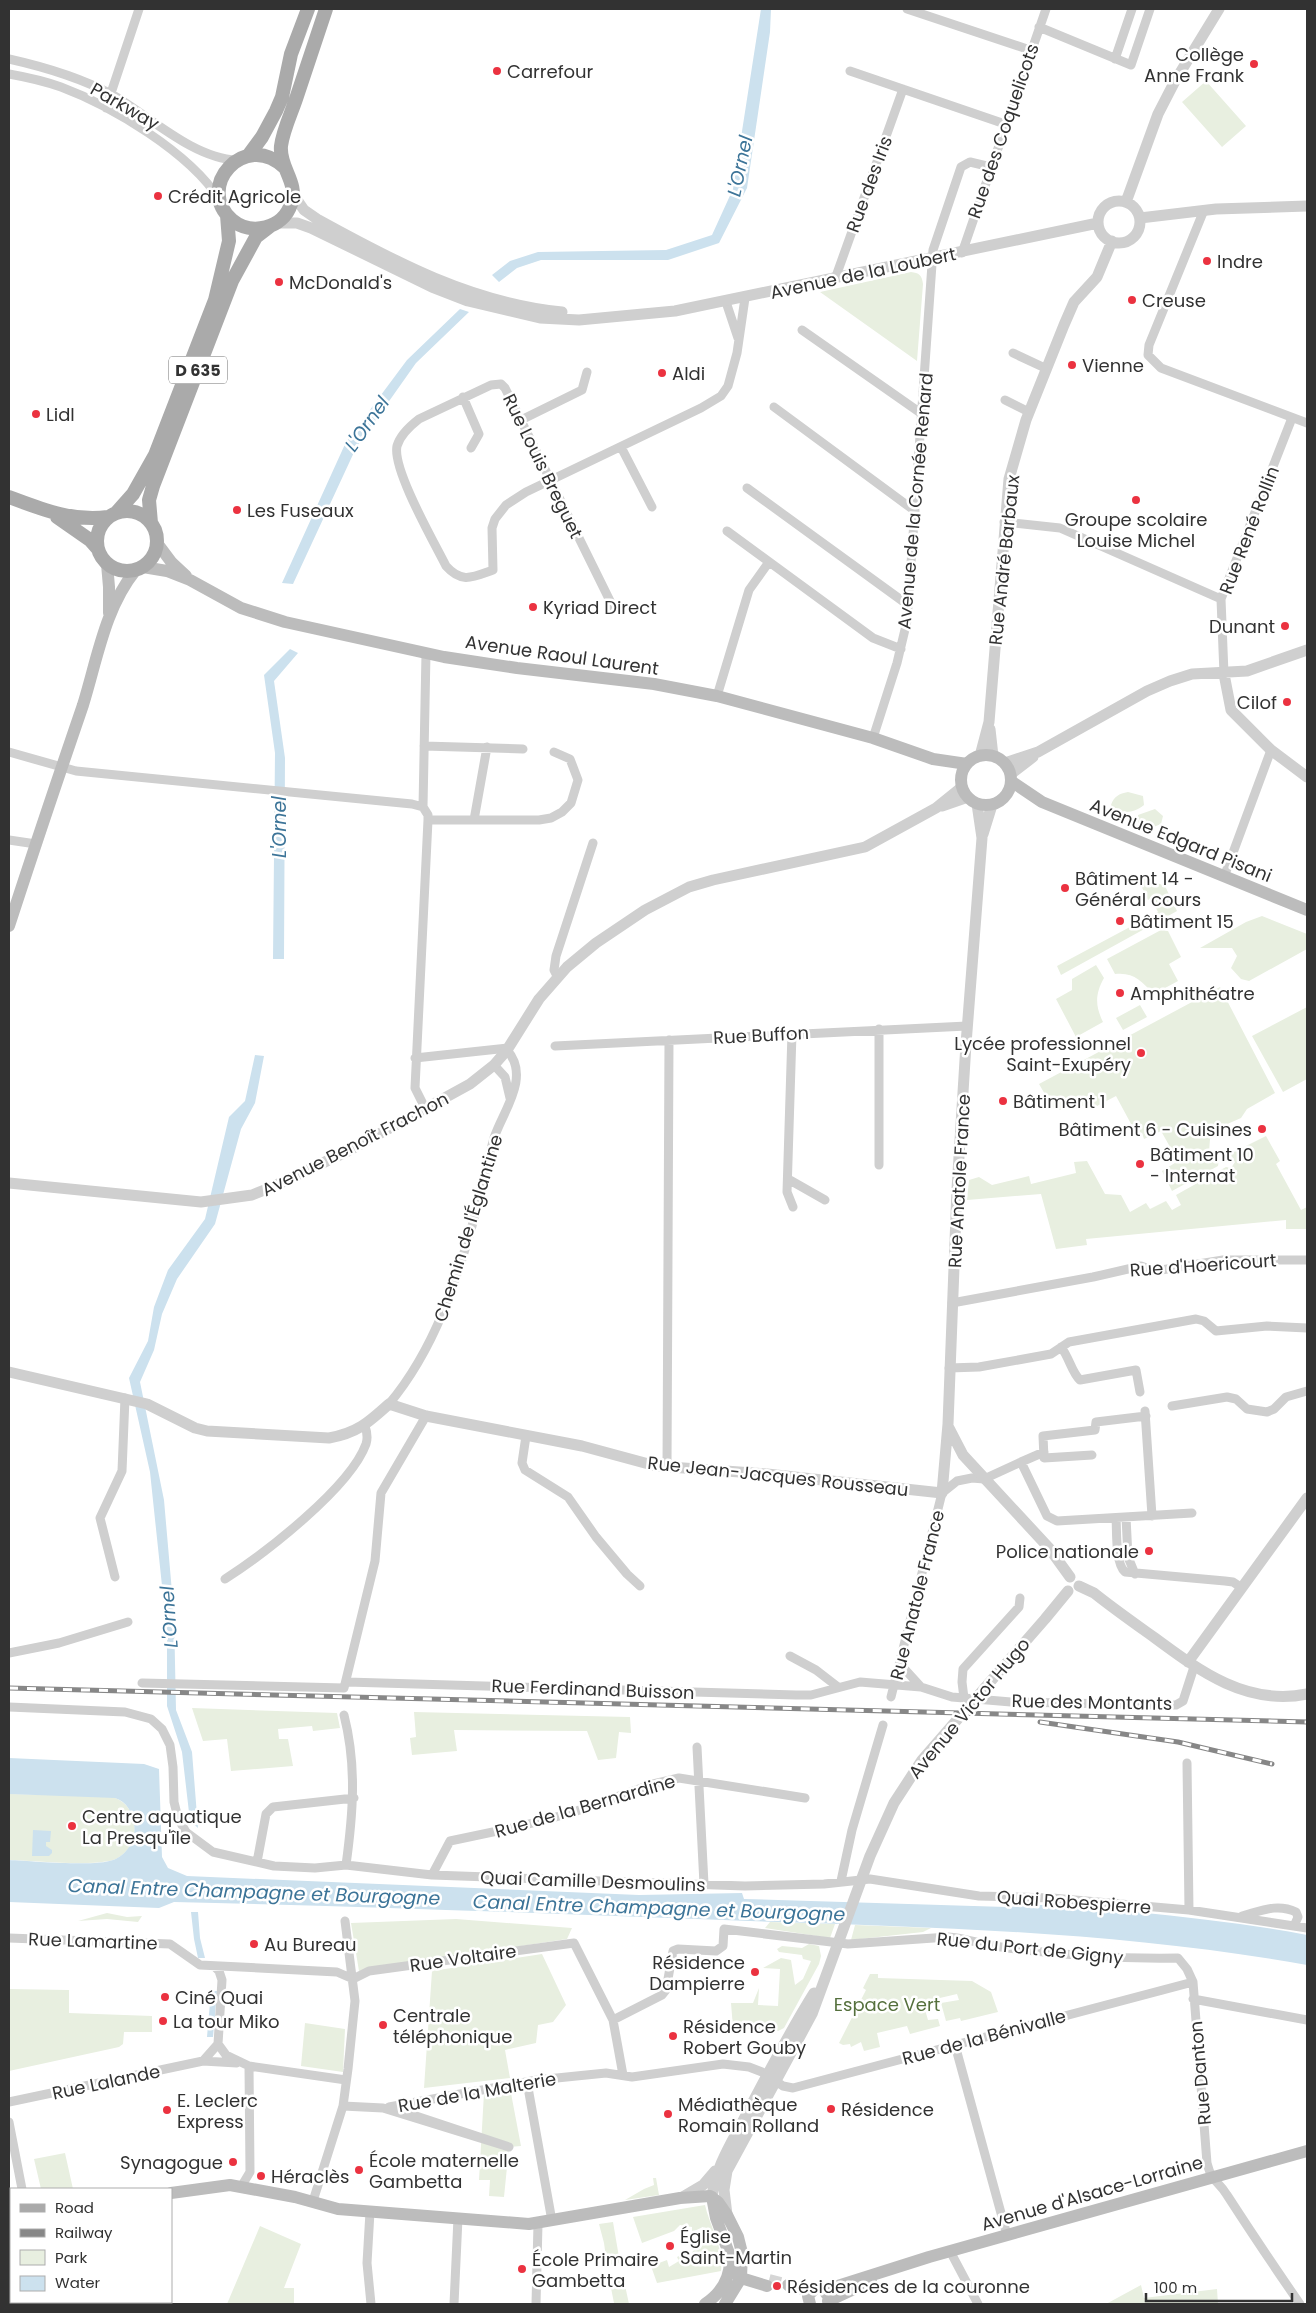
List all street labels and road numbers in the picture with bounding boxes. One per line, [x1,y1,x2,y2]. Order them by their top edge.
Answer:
street label: Rue des Coquelicots [961,40,1045,222]
street label: Parkway [86,76,164,136]
street label: Rue des Iris [840,132,898,236]
street label: Avenue de la Loubert [768,241,958,305]
road number: D 635 [169,356,227,384]
street label: Avenue de la Cornée Renard [891,372,939,630]
street label: Rue Louis Breguet [497,389,589,543]
street label: Rue René Rollin [1213,462,1285,598]
street label: Rue André Barbaux [983,473,1025,647]
street label: Avenue Raoul Laurent [464,629,660,681]
street label: Avenue Edgard Pisani [1086,792,1276,888]
street label: Rue Buffon [712,1020,810,1050]
street label: Avenue Benoît Frachon [257,1086,453,1202]
street label: Rue Anatole France [942,1093,976,1269]
street label: Chemin de l'Églantine [428,1131,508,1325]
street label: Rue d'Hoericourt [1129,1247,1277,1283]
street label: Rue Jean-Jacques Rousseau [646,1450,910,1502]
street label: Rue Anatole France [884,1507,950,1683]
street label: Avenue Victor Hugo [902,1632,1036,1784]
street label: Rue Ferdinand Buisson [491,1673,695,1705]
street label: Rue des Montants [1011,1688,1173,1716]
street label: Rue de la Bernardine [492,1768,678,1844]
street label: Quai Camille Desmoulins [480,1865,706,1897]
street label: Quai Robespierre [996,1884,1152,1920]
street label: Rue Lamartine [28,1926,158,1956]
street label: Rue du Port de Gigny [936,1926,1124,1970]
street label: Rue Voltaire [408,1938,518,1978]
street label: Rue de la Bénivalle [899,2003,1069,2071]
street label: Rue Danton [1183,2020,1217,2126]
street label: Rue Lalande [50,2058,162,2106]
street label: Rue de la Malterie [396,2066,558,2118]
street label: Avenue d'Alsace-Lorraine [978,2149,1206,2237]

